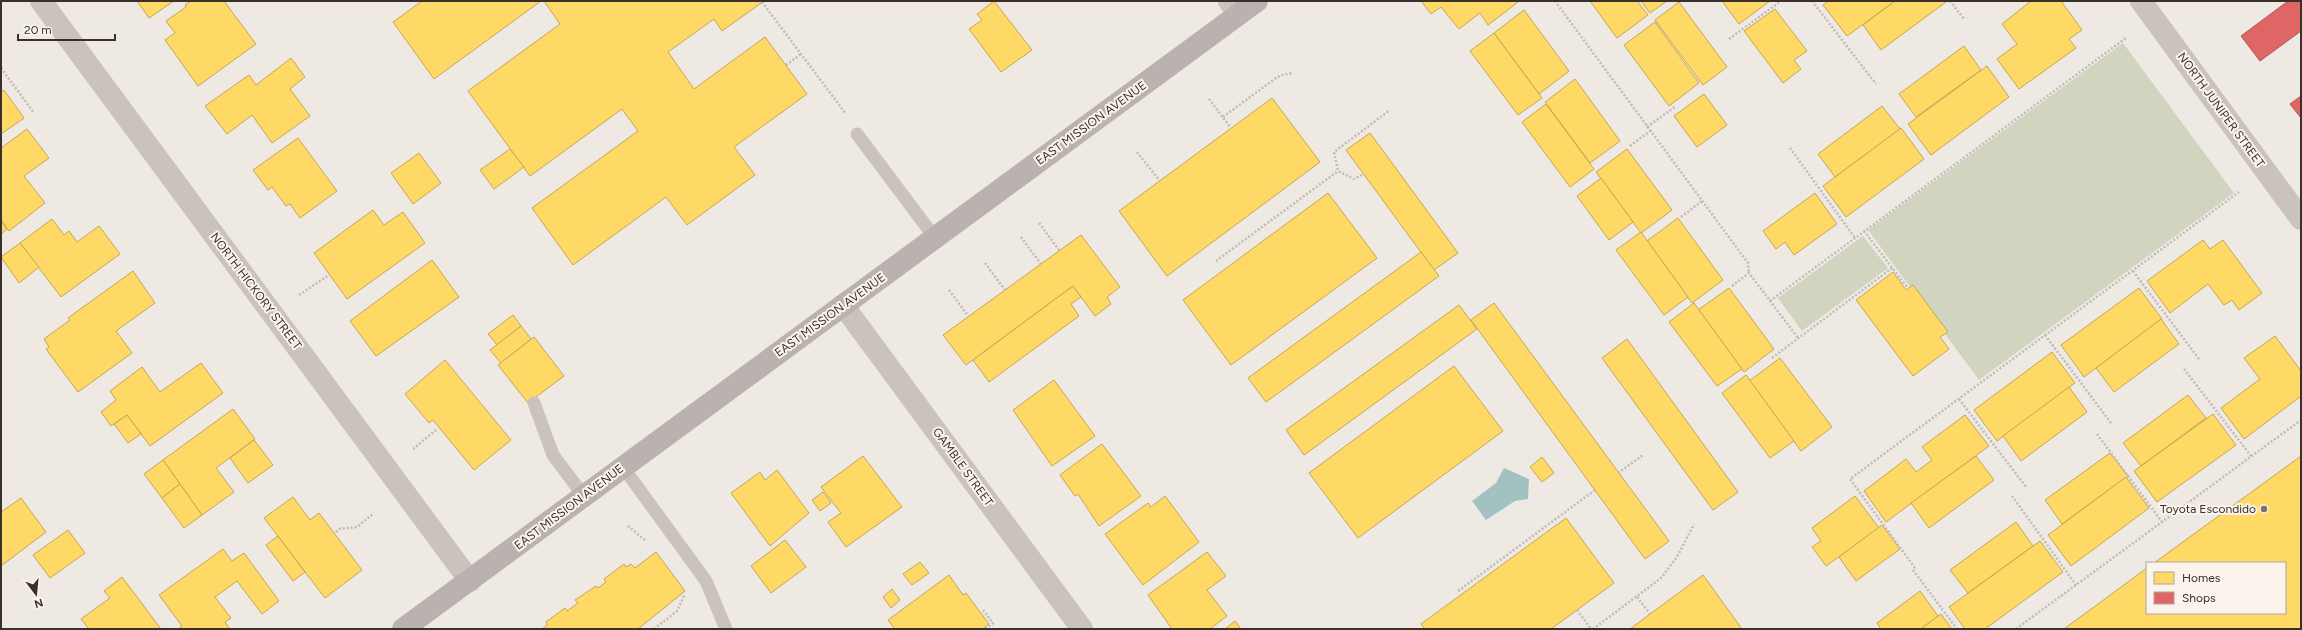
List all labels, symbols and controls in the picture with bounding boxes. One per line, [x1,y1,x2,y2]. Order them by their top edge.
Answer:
scale bar [18,16,115,42]
text: 20 m [24,23,52,37]
street label: NORTH JUNIPER STREET [2175,50,2268,171]
street label: EAST MISSION AVENUE [1033,78,1149,168]
street label: NORTH HICKORY STREET [208,230,305,352]
street label: EAST MISSION AVENUE [772,270,888,360]
street label: GAMBLE STREET [930,425,996,509]
street label: EAST MISSION AVENUE [512,461,626,553]
place label: Toyota Escondido [2160,502,2256,516]
marker: Toyota Escondido [2259,504,2269,514]
legend [2146,562,2286,614]
text: Homes [2182,571,2221,585]
north arrow [16,574,56,614]
text: Shops [2182,591,2216,605]
text: N [33,596,45,611]

